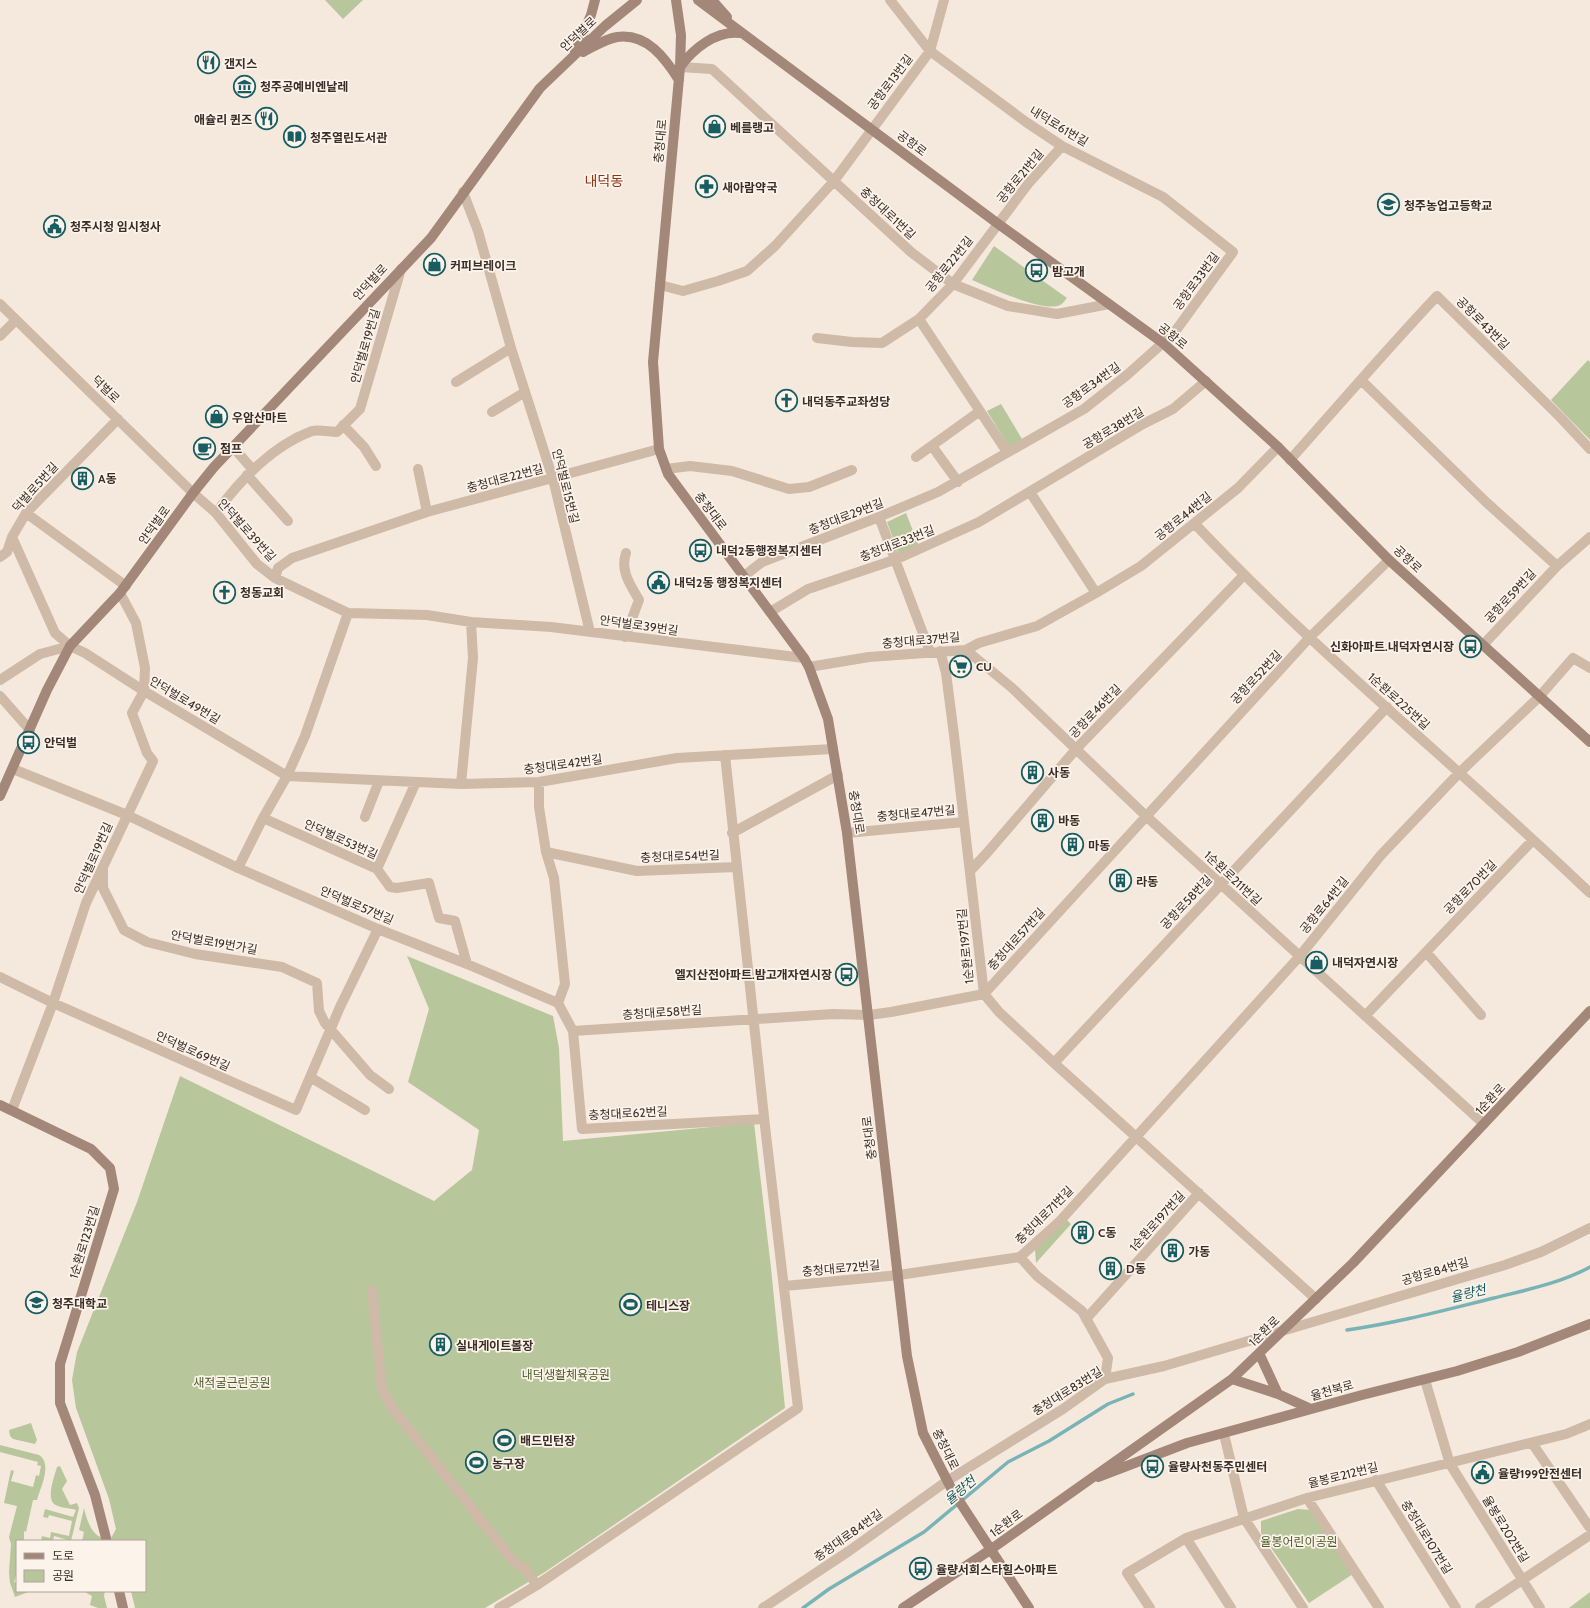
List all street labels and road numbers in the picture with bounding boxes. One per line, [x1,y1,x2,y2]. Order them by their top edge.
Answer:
street label: 안덕벌로 [557,13,599,55]
street label: 공항로13번길 [864,51,916,113]
street label: 내덕로61번길 [1027,103,1091,149]
street label: 충청대로 [651,118,669,164]
street label: 공항로 [894,127,930,159]
street label: 공항로21번길 [993,146,1047,206]
street label: 충청대로1번길 [857,184,919,242]
street label: 공항로22번길 [922,233,976,295]
street label: 공항로33번길 [1170,249,1222,313]
street label: 안덕벌로 [349,261,391,303]
street label: 공항로43번길 [1453,293,1513,353]
street label: 안덕벌로19번길 [347,307,383,385]
street label: 공항로 [1155,320,1191,352]
street label: 공항로34번길 [1059,359,1123,411]
street label: 덕벌로 [89,372,123,406]
street label: 공항로38번길 [1080,404,1146,452]
street label: 안덕벌로15번길 [549,447,583,525]
street label: 덕벌로5번길 [9,459,61,515]
street label: 충청대로22번길 [465,461,545,495]
street label: 공항로44번길 [1151,488,1215,544]
street label: 충청대로 [692,489,730,533]
street label: 안덕벌로39번길 [215,495,279,565]
street label: 충청대로29번길 [806,495,886,537]
street label: 안덕벌로 [135,503,173,547]
street label: 충청대로33번길 [857,522,937,564]
street label: 공항로 [1391,542,1425,576]
street label: 공항로59번길 [1481,566,1539,626]
street label: 안덕벌로39번길 [599,612,679,638]
street label: 충청대로37번길 [881,629,961,651]
street label: 공항로52번길 [1227,647,1285,707]
street label: 1순환로225번길 [1365,669,1433,733]
street label: 안덕벌로49번길 [147,673,223,727]
street label: 공항로46번길 [1066,681,1124,741]
street label: 충청대로42번길 [523,751,603,777]
street label: 충청대로 [846,789,868,835]
street label: 충청대로47번길 [876,802,956,824]
street label: 안덕벌로53번길 [302,816,380,862]
street label: 안덕벌로19번길 [70,820,116,896]
street label: 충청대로54번길 [640,847,720,865]
street label: 1순환로211번길 [1201,848,1265,908]
street label: 공항로70번길 [1440,857,1500,917]
street label: 공항로58번길 [1157,872,1215,932]
street label: 공항로64번길 [1296,873,1352,937]
street label: 안덕벌로57번길 [318,883,396,927]
street label: 충청대로57번길 [984,905,1048,973]
street label: 1순환로197번길 [954,907,976,985]
street label: 안덕벌로19번가길 [169,927,259,957]
street label: 충청대로58번길 [622,1002,702,1022]
street label: 안덕벌로69번길 [153,1028,233,1074]
street label: 1순환로 [1472,1080,1508,1118]
street label: 충청대로62번길 [588,1103,668,1123]
street label: 충청대로 [859,1115,879,1161]
street label: 충청대로71번길 [1012,1183,1076,1247]
street label: 1순환로197번길 [1126,1188,1188,1254]
street label: 1순환로123번길 [66,1204,102,1280]
street label: 공항로84번길 [1400,1254,1470,1288]
street label: 충청대로72번길 [801,1257,881,1279]
street label: 1순환로 [1245,1313,1283,1349]
street label: 충청대로83번길 [1029,1363,1105,1419]
street label: 율천북로 [1309,1377,1355,1403]
street label: 충청대로 [930,1426,962,1472]
street label: 율봉로212번길 [1306,1459,1380,1491]
street label: 율봉로202번길 [1479,1493,1533,1565]
street label: 충청대로107번길 [1398,1497,1456,1577]
street label: 충청대로84번길 [811,1506,885,1564]
street label: 1순환로 [987,1506,1025,1540]

